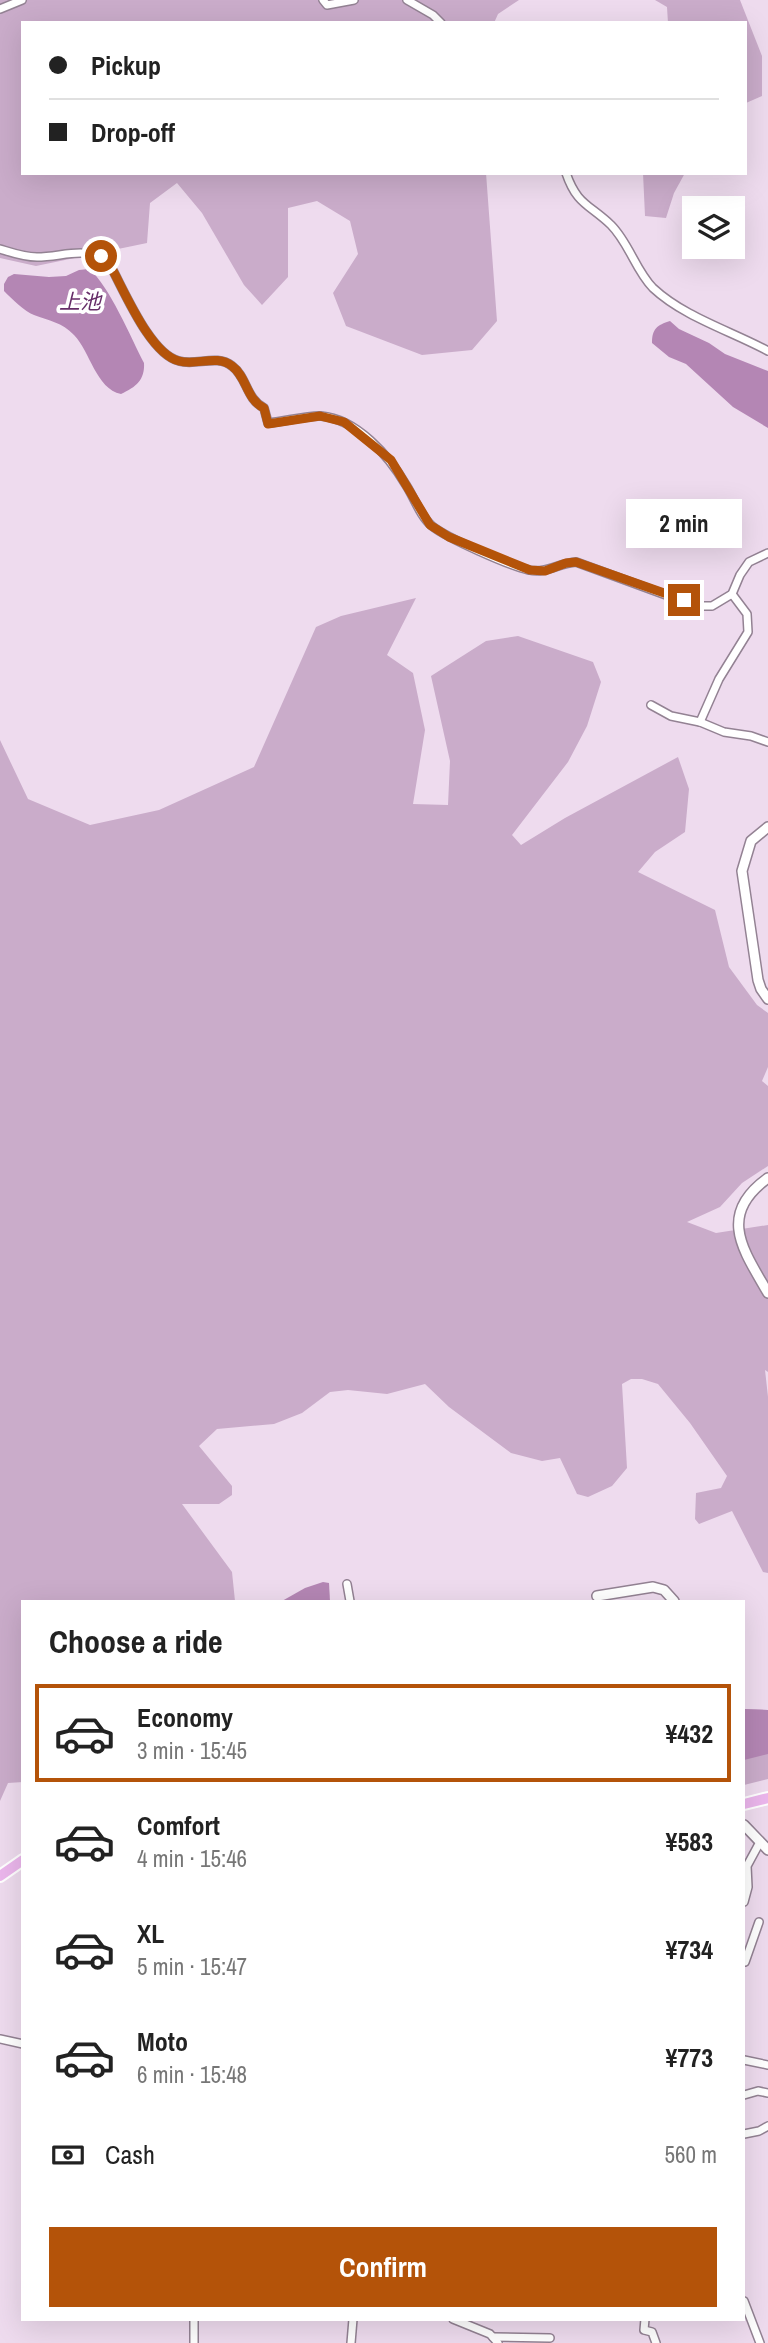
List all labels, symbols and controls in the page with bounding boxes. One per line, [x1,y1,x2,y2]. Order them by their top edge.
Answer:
text: Pickup [91,48,161,83]
text: Drop-off [91,115,175,150]
map controls [682,196,745,259]
button: layers [682,196,745,259]
route start [85,240,117,272]
water label: 上池 [59,287,103,316]
callout: 2 min [626,498,742,548]
text: 2 min [659,508,709,539]
route end [668,584,700,616]
text: Choose a ride [49,1620,223,1663]
text: Economy [137,1700,233,1735]
icon: car [53,1702,116,1765]
text: ¥432 [666,1716,713,1751]
text: 3 min · 15:45 [137,1735,247,1766]
text: Comfort [137,1808,220,1843]
icon: car [53,1810,116,1873]
text: ¥583 [666,1824,713,1859]
text: 4 min · 15:46 [137,1843,247,1874]
text: XL [137,1916,164,1951]
icon: car [53,1918,116,1981]
text: ¥734 [666,1932,713,1967]
text: 5 min · 15:47 [137,1951,247,1982]
text: Moto [137,2024,188,2059]
icon: car [53,2026,116,2089]
text: ¥773 [666,2040,713,2075]
text: 6 min · 15:48 [137,2059,247,2090]
icon: cash [49,2136,87,2174]
text: Cash [105,2137,155,2172]
text: 560 m [665,2139,717,2170]
button: Confirm [49,2227,717,2307]

